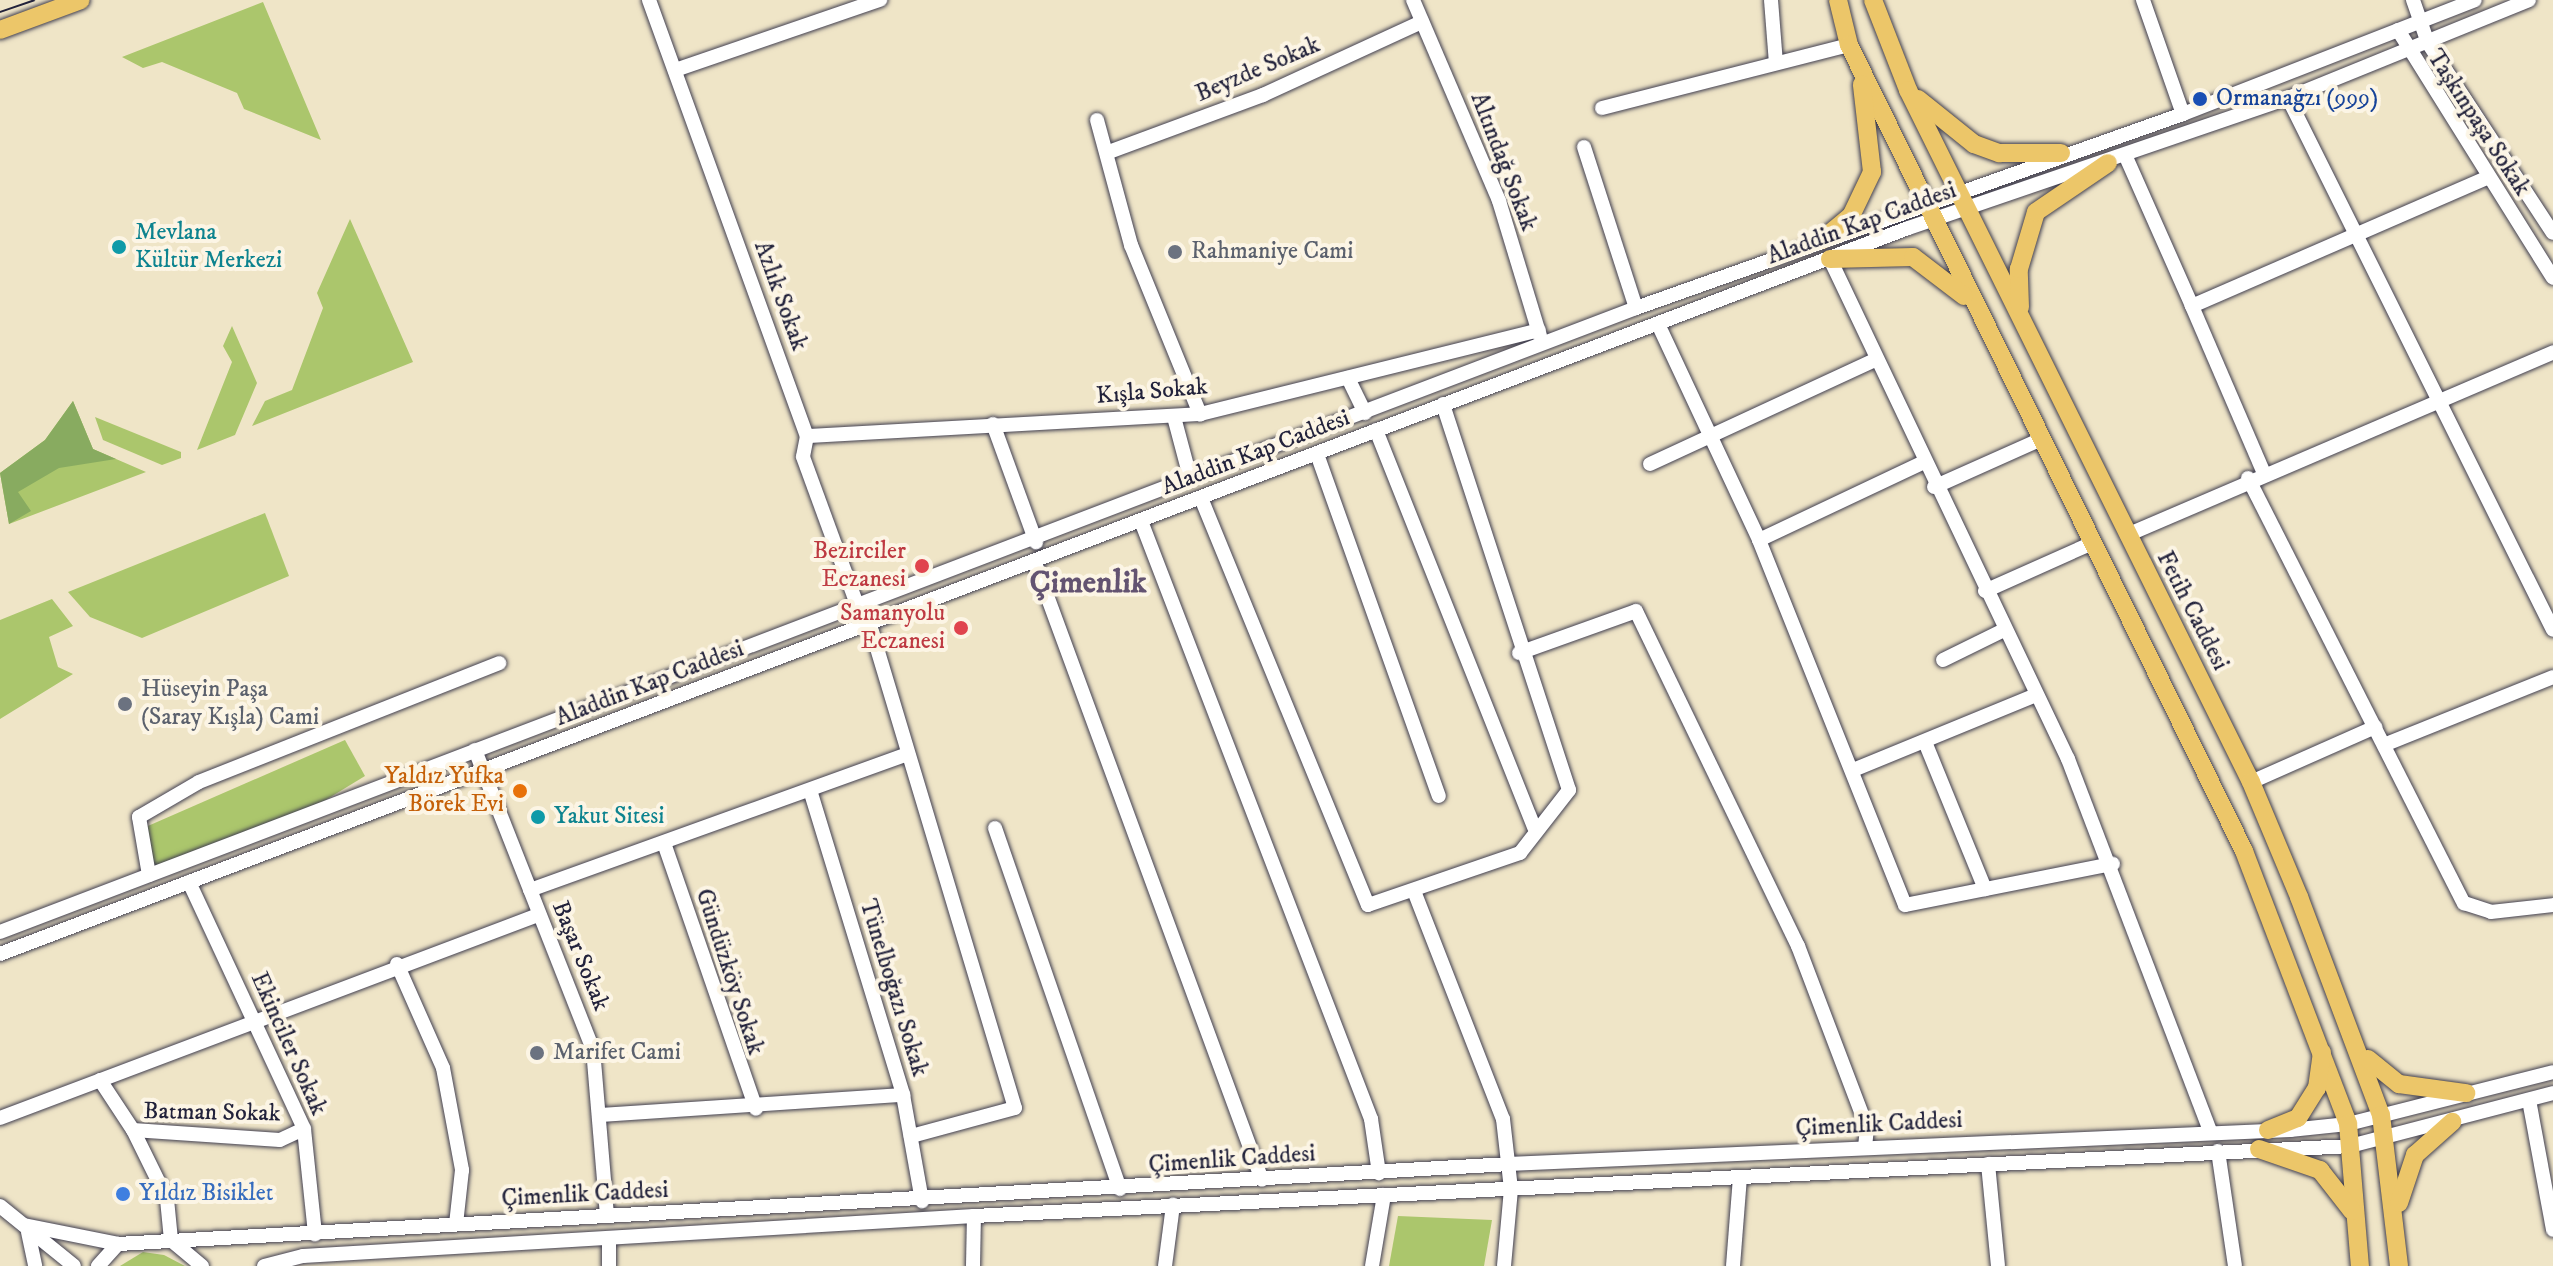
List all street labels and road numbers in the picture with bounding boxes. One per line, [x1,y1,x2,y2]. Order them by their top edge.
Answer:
street label: Beyzde Sokak [1192,31,1324,109]
street label: Taşkınpaşa Sokak [2420,44,2536,202]
street label: Altındağ Sokak [1463,89,1543,235]
street label: Aladdin Kap Caddesi [1764,176,1960,272]
street label: Azlık Sokak [747,237,813,355]
street label: Kışla Sokak [1095,373,1209,411]
street label: Aladdin Kap Caddesi [1158,404,1354,502]
street label: Fetih Caddesi [2150,547,2234,675]
street label: Aladdin Kap Caddesi [552,635,748,733]
street label: Gündüzköy Sokak [689,885,769,1059]
street label: Tünelboğazı Sokak [852,896,934,1080]
street label: Başar Sokak [545,897,615,1015]
street label: Ekinciler Sokak [244,968,332,1120]
street label: Batman Sokak [143,1097,281,1129]
street label: Çimenlik Caddesi [1795,1106,1963,1144]
street label: Çimenlik Caddesi [1148,1140,1316,1180]
street label: Çimenlik Caddesi [501,1176,669,1214]

